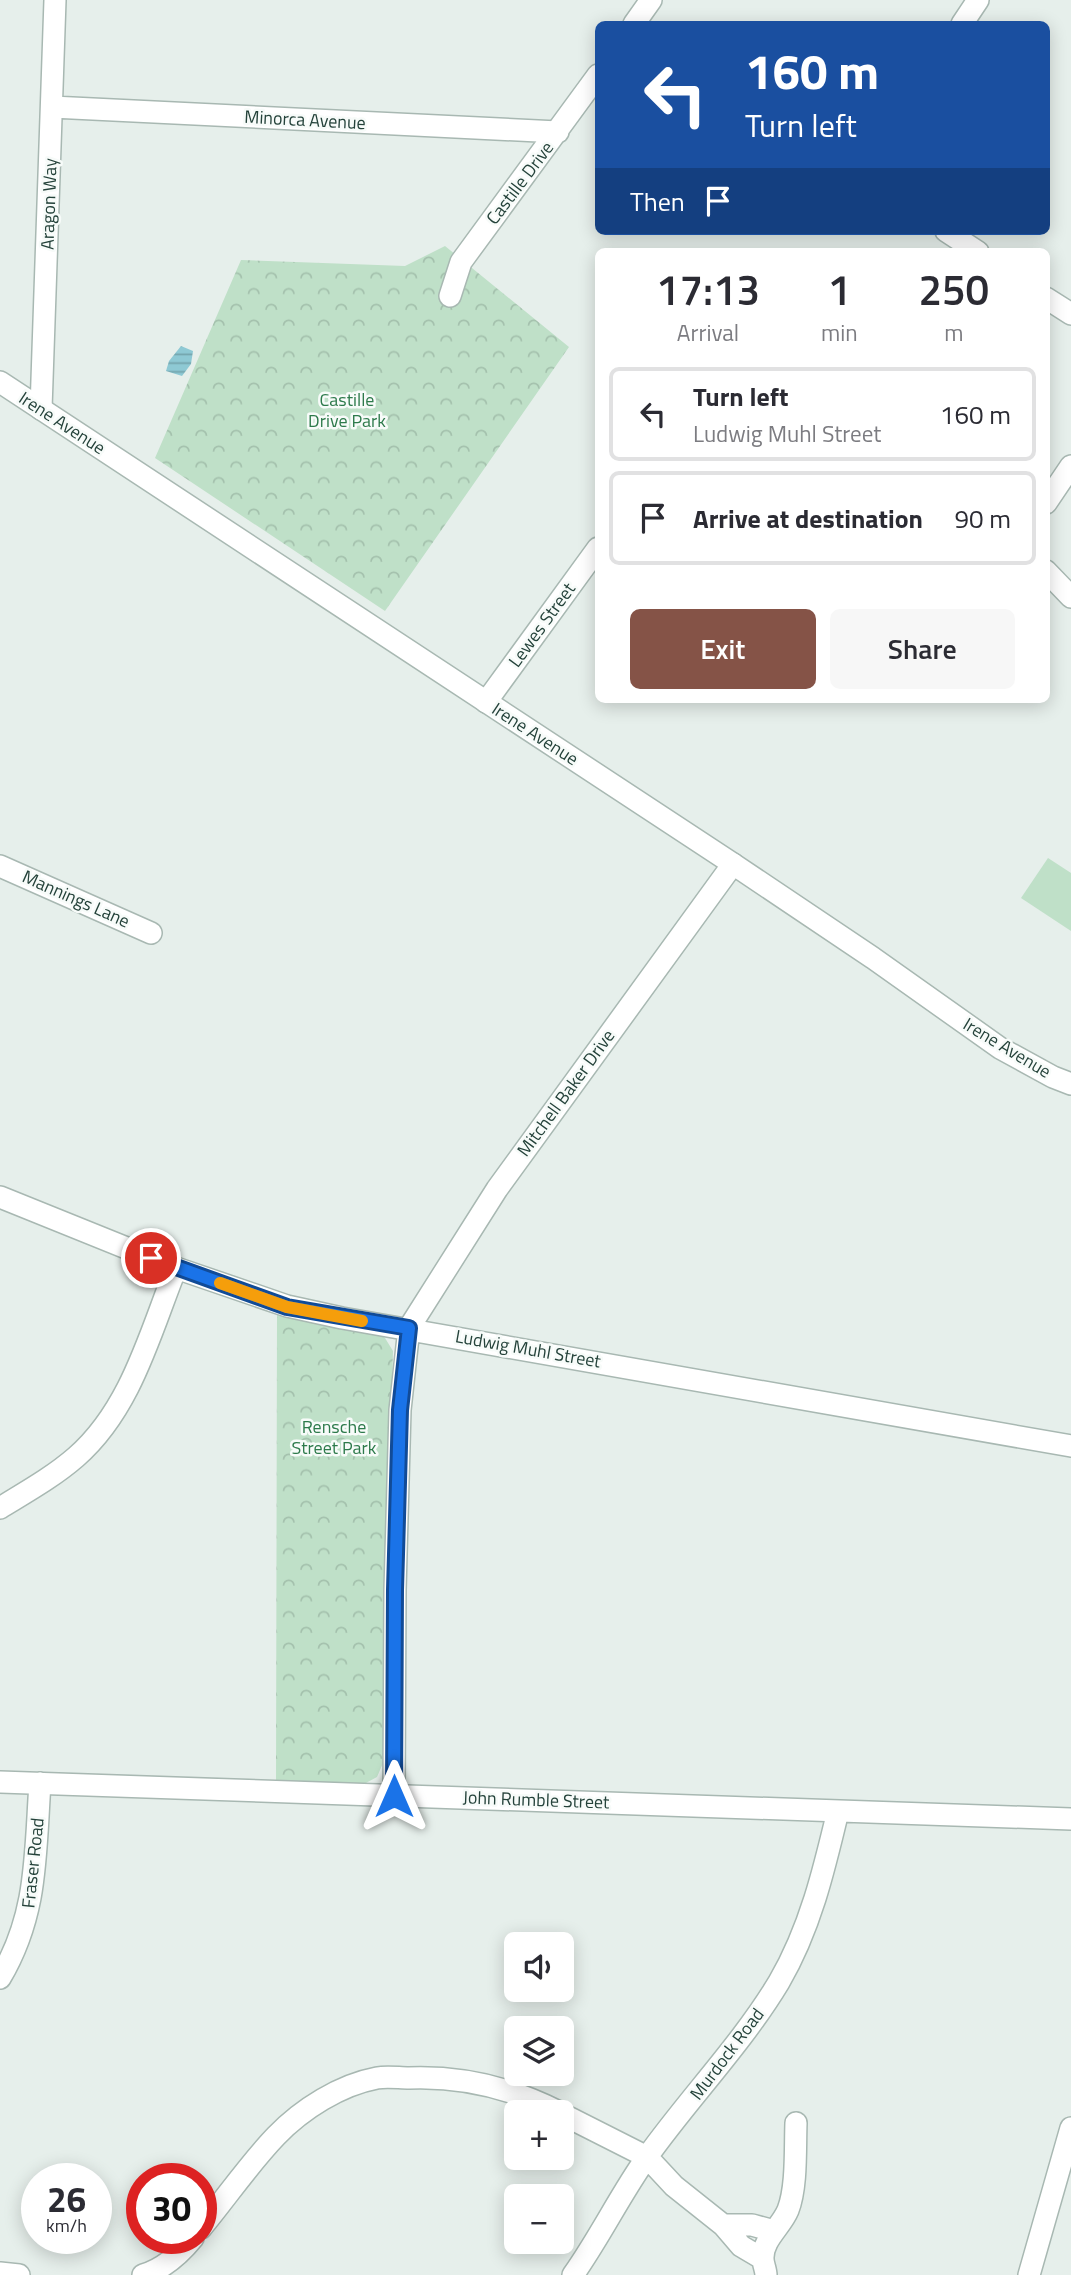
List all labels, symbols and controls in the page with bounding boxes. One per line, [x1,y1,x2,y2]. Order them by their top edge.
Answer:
text: 160 m [745,33,879,108]
icon: left [630,49,721,140]
text: Turn left [745,101,857,149]
street label: Minorca Avenue [244,103,366,136]
street label: Castille Drive [479,135,560,230]
street label: Aragon Way [33,157,64,250]
text: Then [630,182,685,221]
icon: arrive [699,182,737,220]
text: 17:13 [656,257,760,321]
text: 1 [828,257,851,321]
text: 250 [919,257,989,321]
text: Arrival [677,315,739,350]
text: min [821,315,858,350]
text: m [944,315,963,350]
text: Turn left [693,377,788,416]
street label: Irene Avenue [14,384,111,461]
park label: Castille Drive Park [308,386,386,434]
icon: left [634,395,672,433]
text: 160 m [940,395,1011,434]
text: Ludwig Muhl Street [693,416,881,451]
icon: arrive [634,499,672,537]
text: Arrive at destination [693,499,923,538]
text: 90 m [954,499,1011,538]
street label: Lewes Street [502,576,582,673]
button: Exit [630,609,816,689]
button: Share [830,609,1015,689]
street label: Irene Avenue [487,695,584,772]
street label: Mannings Lane [18,863,134,934]
street label: Irene Avenue [958,1011,1056,1085]
street label: Mitchell Baker Drive [510,1024,621,1162]
pin [121,1228,181,1288]
icon: arrive [132,1239,170,1277]
street label: Ludwig Muhl Street [453,1322,604,1375]
park label: Rensche Street Park [292,1413,377,1461]
position arrow [357,1759,431,1833]
street label: John Rumble Street [462,1783,610,1816]
street label: Fraser Road [14,1816,51,1910]
map controls [504,1932,574,2254]
button: sound [504,1932,574,2002]
street label: Murdock Road [683,2002,770,2105]
button: layers [504,2016,574,2086]
button: + [504,2100,574,2170]
speed limit sign: 30 [126,2163,217,2254]
text: 26 [47,2172,86,2226]
button: − [504,2184,574,2254]
text: km/h [46,2212,87,2239]

